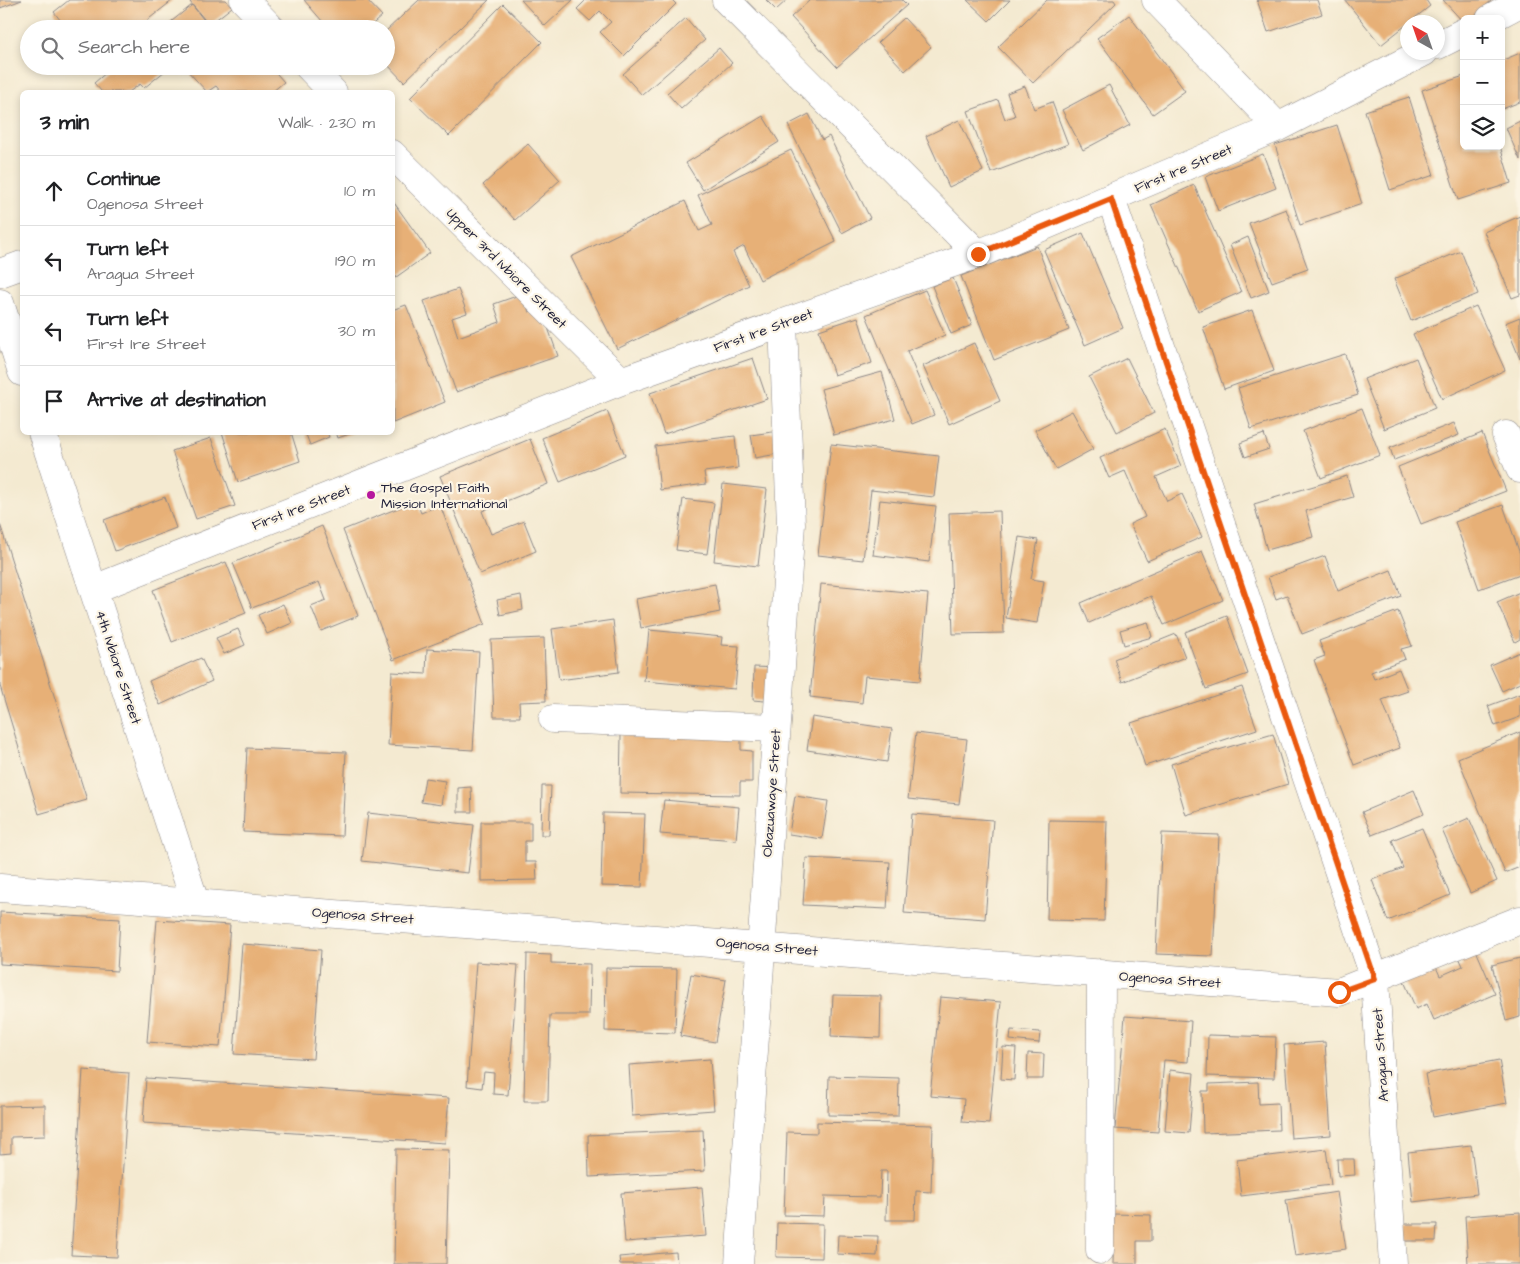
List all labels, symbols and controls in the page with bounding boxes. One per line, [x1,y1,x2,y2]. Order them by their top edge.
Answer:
north arrow [1400,15,1445,60]
map controls [1460,15,1505,150]
button: + [1460,15,1505,60]
search box [20,20,395,75]
icon: search [38,34,66,62]
text: Search here [78,34,190,61]
button: − [1460,60,1505,105]
button: layers [1460,105,1505,150]
text: 3 min [40,108,89,137]
text: Walk · 230 m [278,112,375,134]
street label: First Ire Street [1132,139,1235,198]
text: Continue [87,166,161,193]
icon: ahead [40,177,68,205]
text: 10 m [344,180,375,202]
text: Ogenosa Street [87,193,204,215]
street label: Upper 3rd Ivbiore Street [441,204,571,334]
text: Turn left [87,236,168,263]
route end [967,243,990,266]
icon: left [40,247,68,275]
text: 190 m [335,250,375,272]
text: Aragua Street [87,263,195,285]
street label: First Ire Street [711,304,816,358]
text: Turn left [87,306,168,333]
icon: left [40,317,68,345]
text: 30 m [338,320,375,342]
text: First Ire Street [87,333,206,355]
icon: arrive [40,387,68,415]
text: Arrive at destination [87,387,266,414]
place label: The Gospel Faith Mission International [381,478,508,514]
street label: First Ire Street [249,480,354,536]
marker: The Gospel Faith Mission International [365,489,377,501]
street label: 4th Ivbiore Street [90,608,146,727]
street label: Obazuawaye Street [758,728,786,858]
street label: Ogenosa Street [311,902,415,930]
street label: Ogenosa Street [715,933,819,961]
street label: Ogenosa Street [1118,966,1222,994]
route start [1328,981,1351,1004]
street label: Aragua Street [1368,1007,1394,1103]

